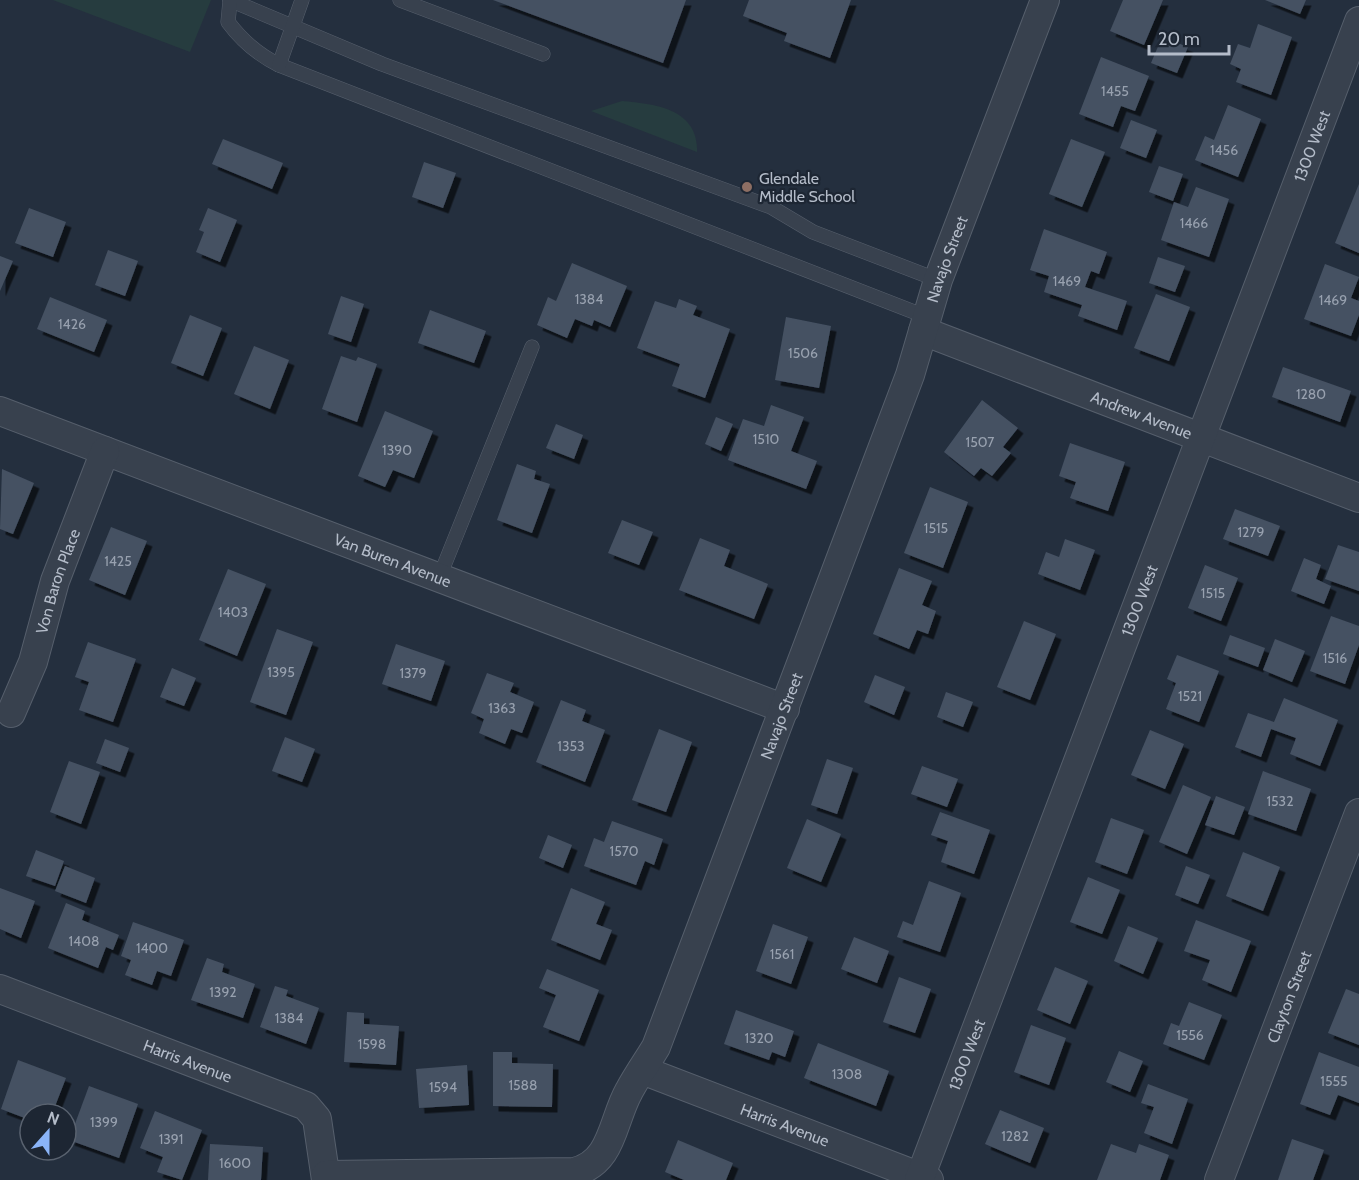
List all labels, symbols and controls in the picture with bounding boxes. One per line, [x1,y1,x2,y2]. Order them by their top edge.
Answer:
scale bar [1149,18,1228,56]
text: 20 m [1158,28,1200,50]
house number: 1455 [1101,82,1129,100]
street label: 1300 West [1290,107,1334,184]
house number: 1456 [1210,141,1238,159]
place label: Glendale Middle School [759,169,855,206]
marker: Glendale Middle School [740,180,754,194]
street label: Navajo Street [923,213,972,305]
house number: 1466 [1180,214,1208,232]
house number: 1469 [1053,272,1081,290]
house number: 1384 [575,290,603,308]
house number: 1469 [1319,291,1347,309]
house number: 1426 [58,315,86,333]
house number: 1506 [788,344,818,362]
house number: 1280 [1296,385,1326,403]
street label: Andrew Avenue [1088,387,1195,443]
house number: 1510 [753,430,779,448]
house number: 1507 [966,433,994,451]
house number: 1390 [382,441,412,459]
house number: 1515 [924,519,948,537]
house number: 1279 [1238,523,1264,541]
street label: Von Baron Place [32,526,84,636]
street label: Van Buren Avenue [331,530,454,591]
house number: 1425 [104,552,132,570]
street label: 1300 West [1117,562,1162,639]
house number: 1515 [1201,584,1225,602]
house number: 1403 [218,603,248,621]
house number: 1516 [1323,649,1347,667]
house number: 1395 [267,663,295,681]
house number: 1379 [399,664,427,682]
street label: Navajo Street [757,670,807,762]
house number: 1521 [1178,687,1202,705]
house number: 1363 [488,699,516,717]
house number: 1353 [557,737,585,755]
house number: 1532 [1266,792,1294,810]
house number: 1570 [610,842,639,860]
house number: 1408 [69,932,99,950]
house number: 1400 [136,939,168,957]
house number: 1561 [770,945,794,963]
street label: Clayton Street [1263,948,1316,1046]
house number: 1392 [209,983,237,1001]
house number: 1384 [275,1009,303,1027]
street label: 1300 West [945,1016,989,1093]
house number: 1556 [1176,1026,1204,1044]
house number: 1320 [744,1029,774,1047]
house number: 1598 [358,1035,386,1053]
street label: Harris Avenue [141,1036,235,1087]
house number: 1308 [832,1065,862,1083]
house number: 1555 [1320,1072,1348,1090]
house number: 1588 [508,1076,538,1094]
house number: 1594 [429,1078,457,1096]
street label: Harris Avenue [738,1100,832,1151]
north arrow [18,1102,78,1162]
text: N [45,1108,62,1129]
house number: 1399 [90,1113,118,1131]
house number: 1282 [1001,1127,1029,1145]
house number: 1391 [159,1130,183,1148]
house number: 1600 [219,1154,251,1172]

